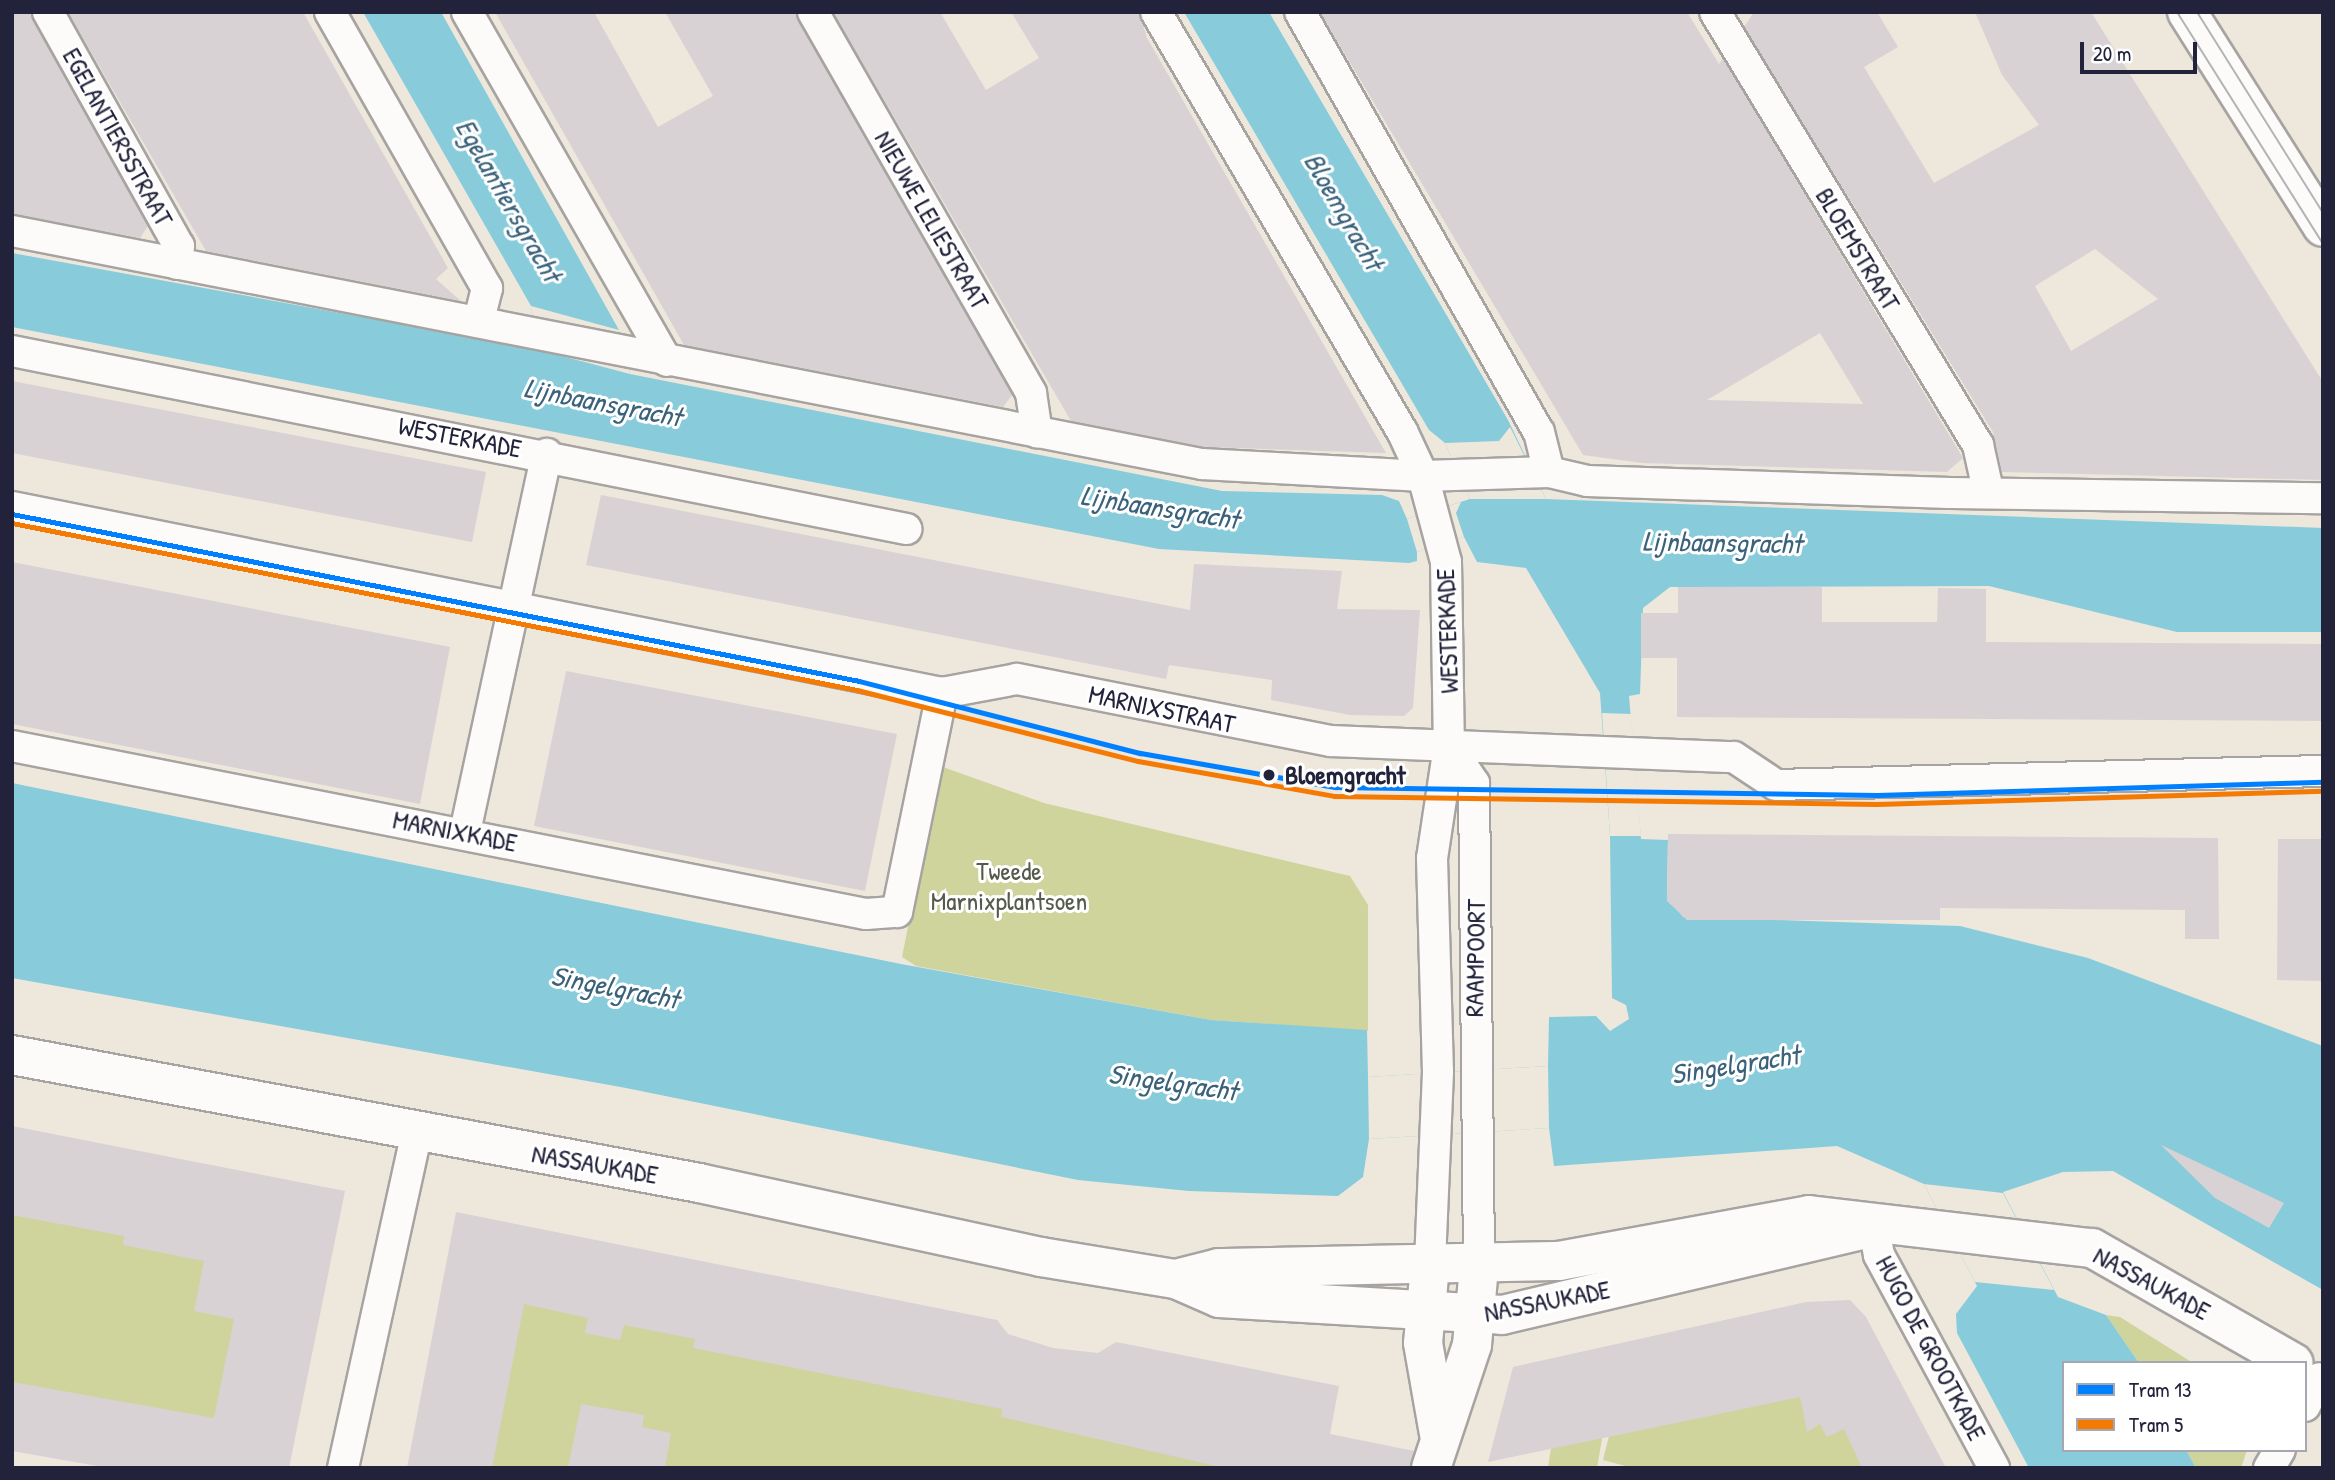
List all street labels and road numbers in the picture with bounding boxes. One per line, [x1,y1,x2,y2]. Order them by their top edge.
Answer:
street label: EGELANTIERSSTRAAT [56,43,180,231]
street label: NIEUWE LELIESTRAAT [868,125,996,315]
street label: BLOEMSTRAAT [1809,182,1907,316]
street label: WESTERKADE [396,410,524,464]
street label: WESTERKADE [1429,568,1465,694]
street label: MARNIXSTRAAT [1086,678,1238,740]
street label: MARNIXKADE [390,804,520,858]
street label: RAAMPOORT [1458,899,1492,1017]
street label: NASSAUKADE [530,1138,660,1190]
street label: NASSAUKADE [2088,1239,2216,1327]
street label: HUGO DE GROOTKADE [1869,1250,1993,1446]
street label: NASSAUKADE [1481,1274,1613,1328]

